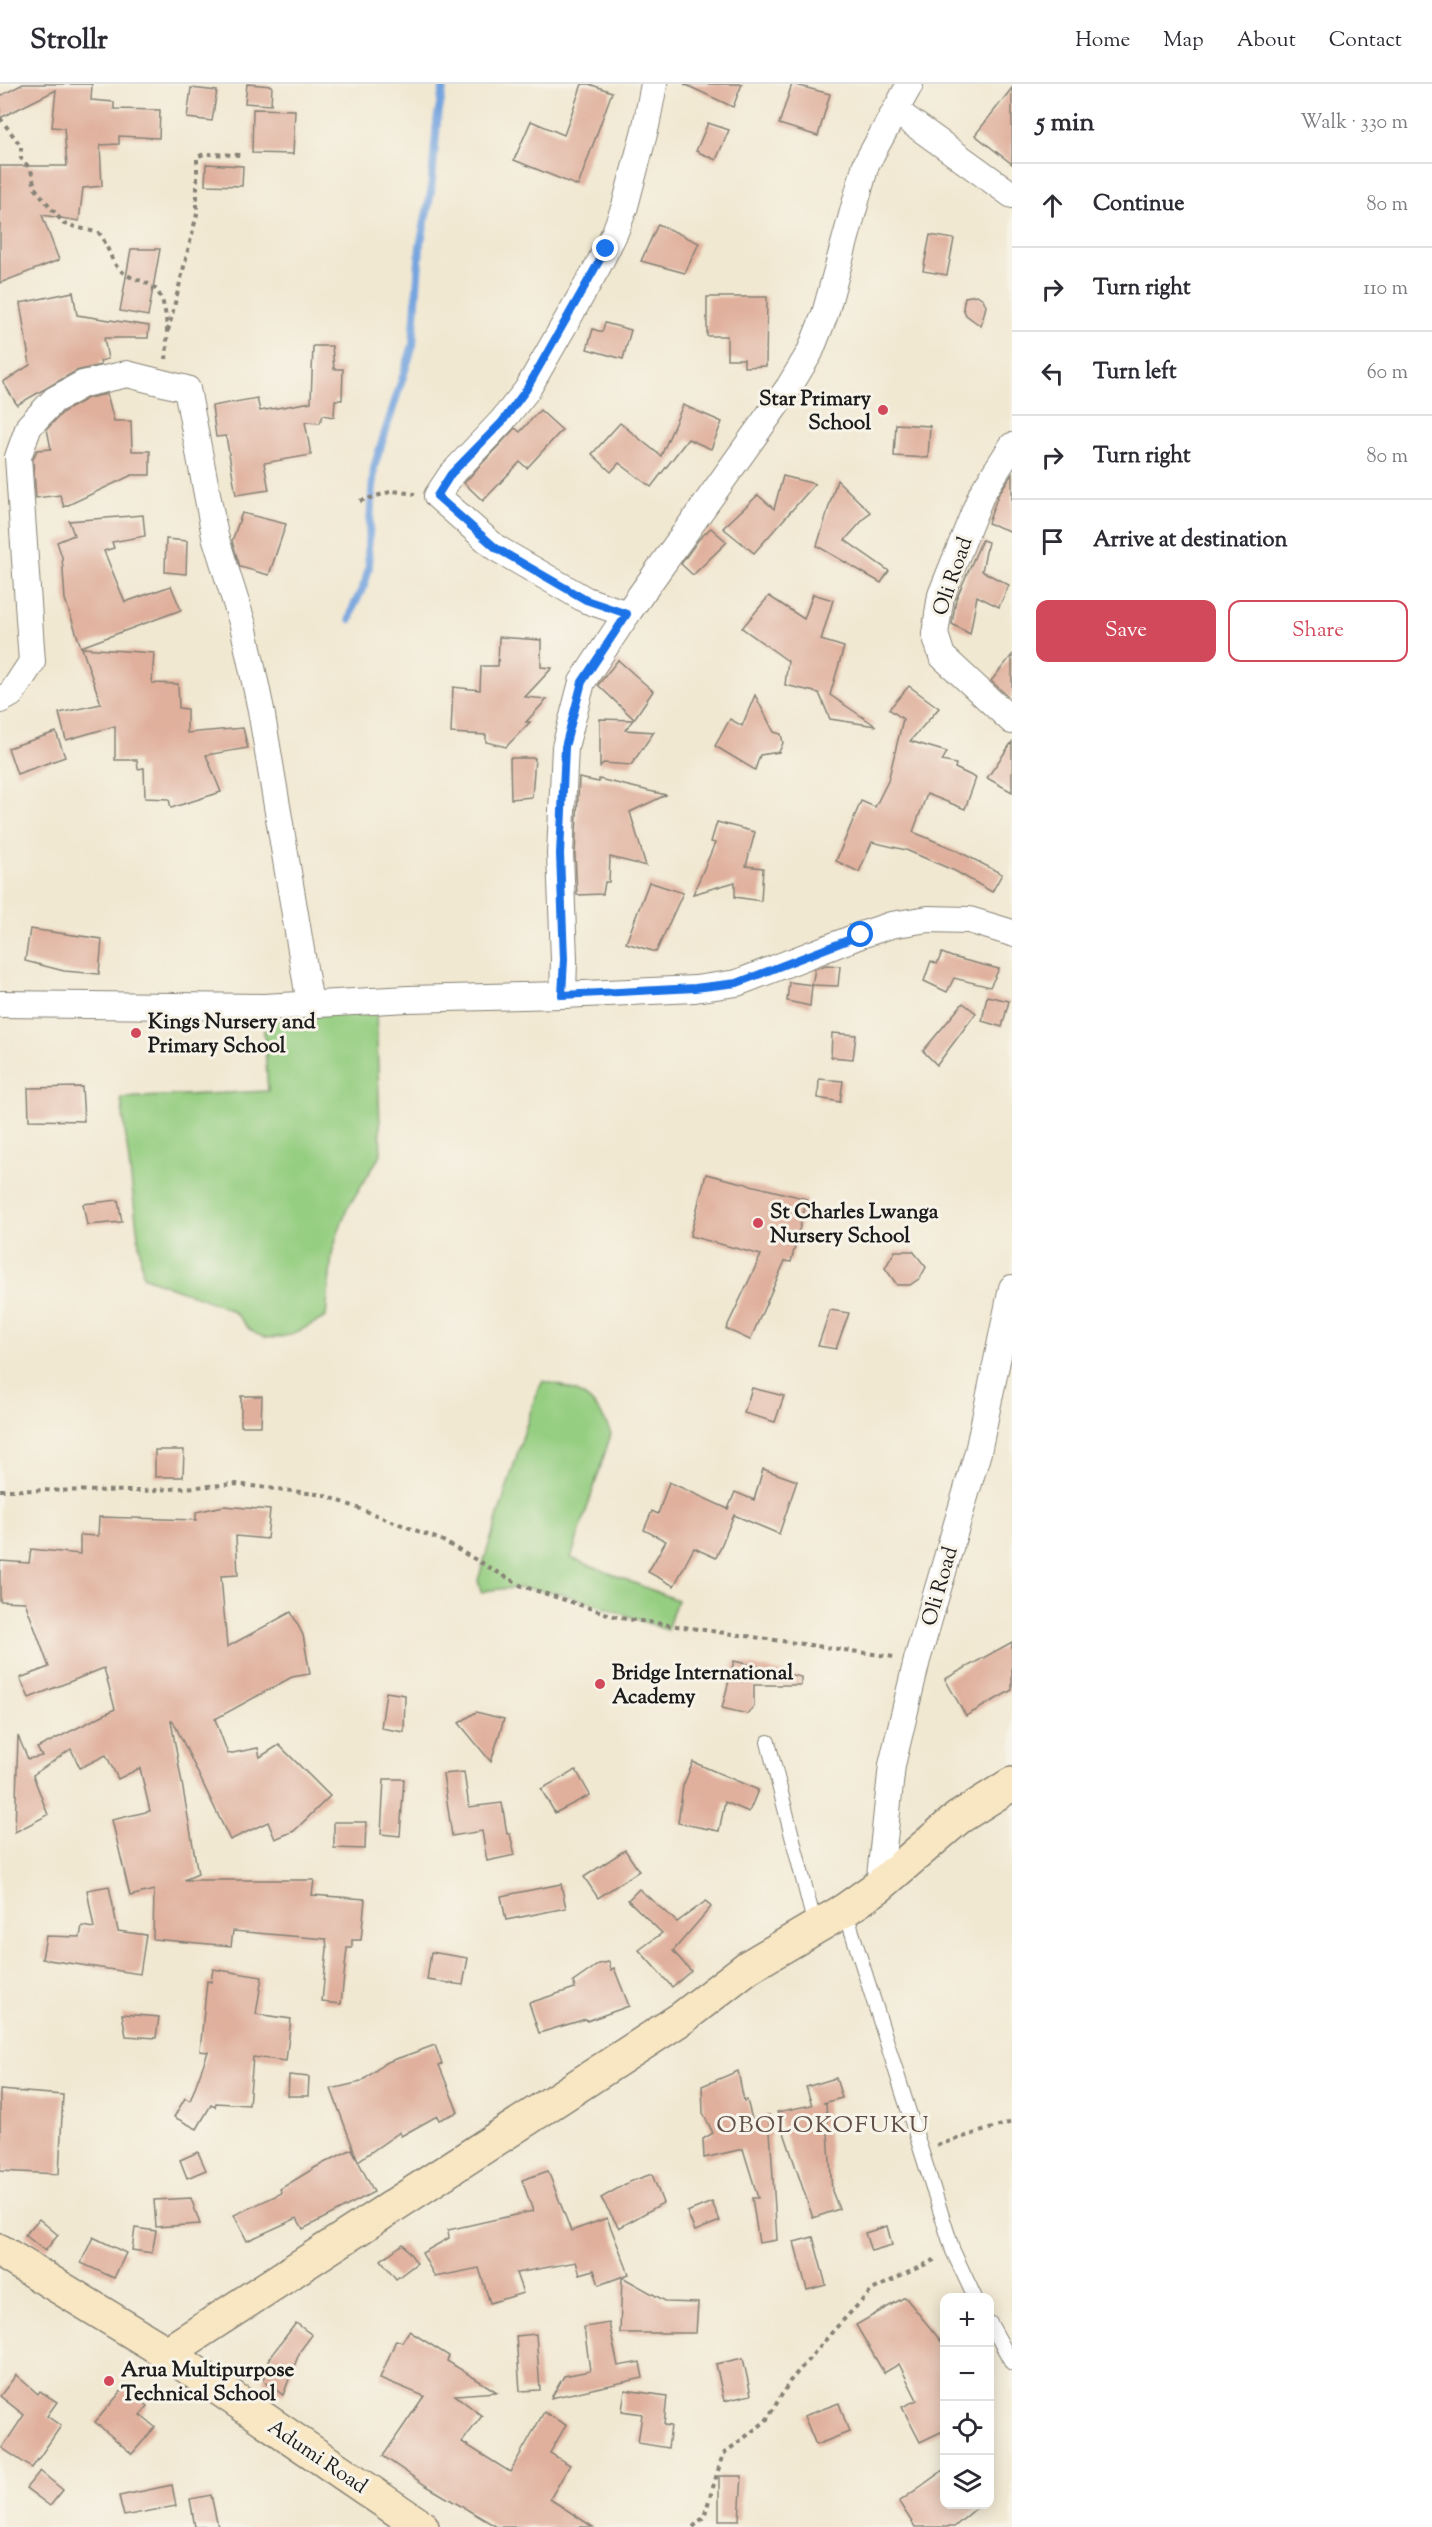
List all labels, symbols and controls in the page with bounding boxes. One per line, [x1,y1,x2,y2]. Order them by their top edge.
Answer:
text: Strollr [30,21,108,61]
text: Home [1075,26,1130,56]
text: Map [1163,26,1204,56]
text: About [1237,26,1296,56]
text: Contact [1329,26,1402,56]
text: 5 min [1036,105,1095,142]
text: Walk · 330 m [1300,109,1408,138]
icon: ahead [1036,189,1069,222]
text: Continue [1093,189,1184,221]
text: 80 m [1367,191,1408,220]
route end [592,235,618,261]
icon: right [1036,273,1069,306]
text: Turn right [1093,273,1190,305]
text: 110 m [1363,275,1408,304]
icon: left [1036,357,1069,390]
text: Turn left [1093,357,1176,389]
text: 60 m [1367,359,1408,388]
place label: Star Primary School [759,385,872,439]
marker: Star Primary School [876,403,890,417]
icon: right [1036,441,1069,474]
text: Turn right [1093,441,1190,473]
text: 80 m [1367,443,1408,472]
icon: arrive [1036,525,1069,558]
text: Arrive at destination [1093,525,1288,557]
street label: Oli Road [926,533,981,620]
button: Save [1036,600,1216,662]
button: Share [1228,600,1408,662]
route start [847,921,873,947]
place label: Kings Nursery and Primary School [148,1008,316,1062]
marker: Kings Nursery and Primary School [129,1026,143,1040]
place label: St Charles Lwanga Nursery School [770,1198,939,1252]
marker: St Charles Lwanga Nursery School [751,1216,765,1230]
street label: Oli Road [915,1543,967,1630]
place label: Bridge International Academy [612,1659,793,1713]
marker: Bridge International Academy [593,1677,607,1691]
district label: OBOLOKOFUKU [716,2109,930,2143]
map controls [940,2293,994,2509]
button: + [940,2293,994,2347]
button: − [940,2347,994,2401]
place label: Arua Multipurpose Technical School [121,2356,295,2410]
marker: Arua Multipurpose Technical School [102,2374,116,2388]
button: locate [940,2401,994,2455]
street label: Adumi Road [261,2413,373,2502]
button: layers [940,2455,994,2509]

